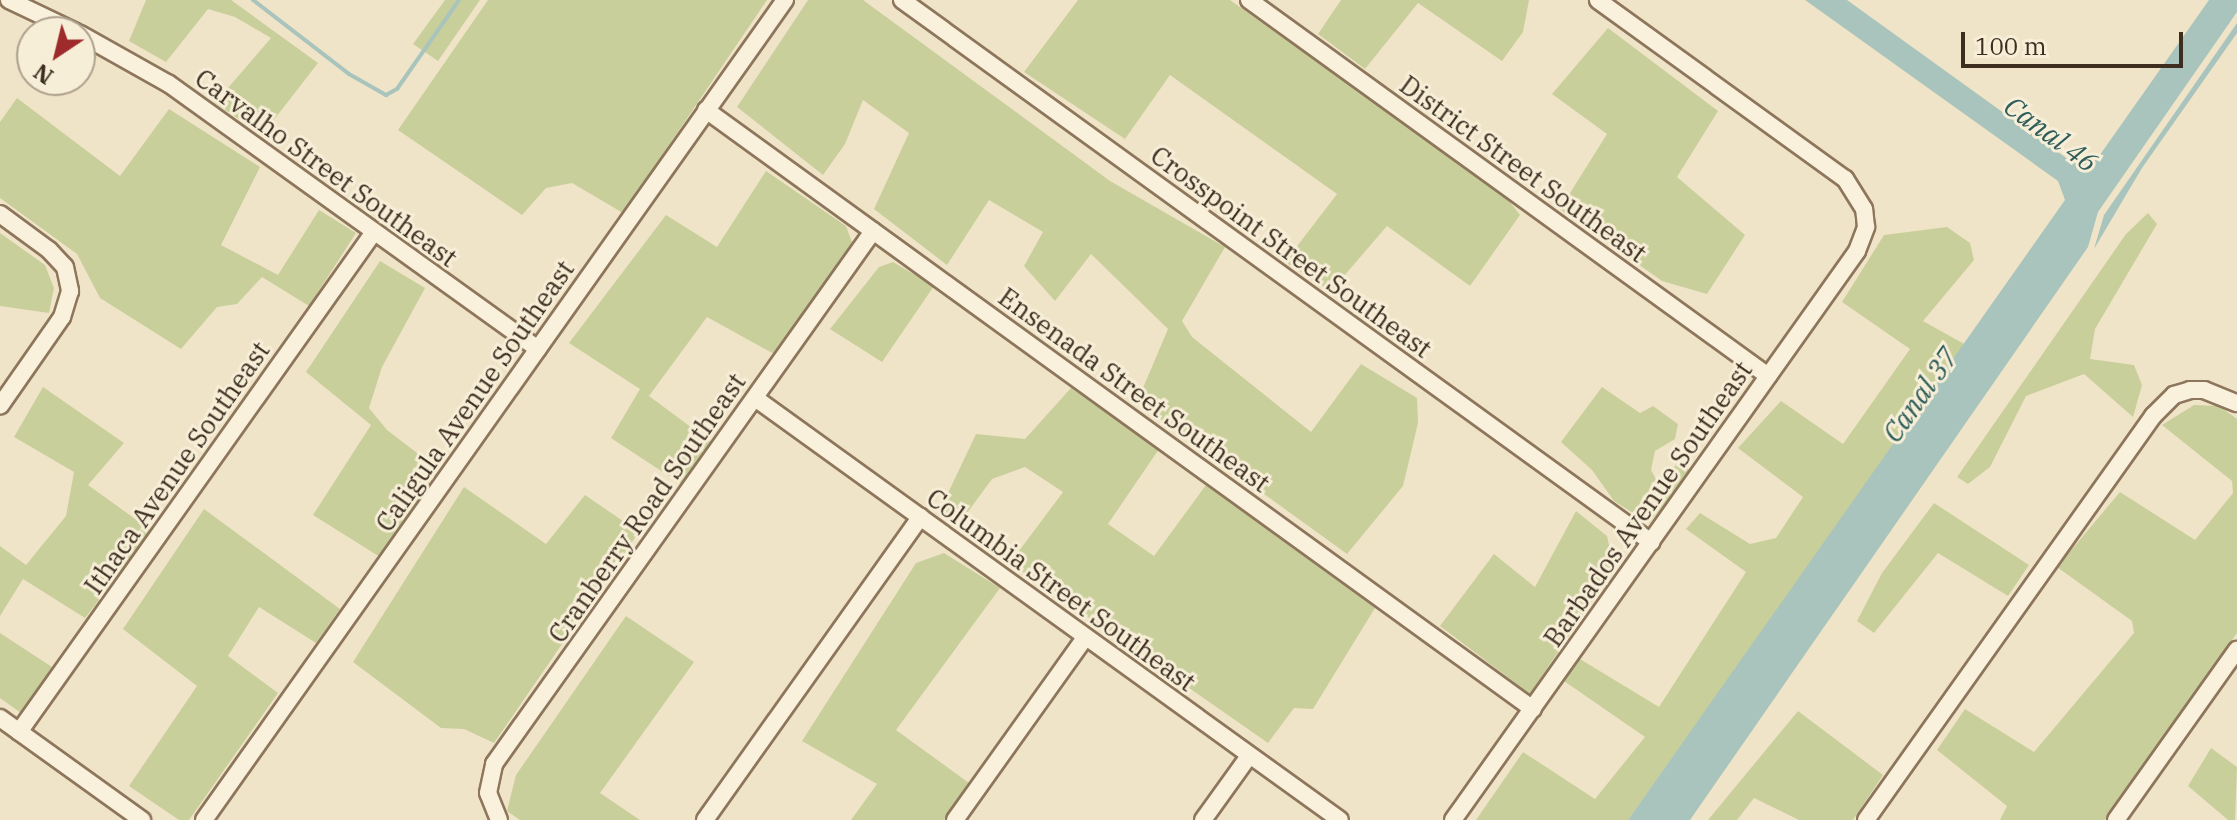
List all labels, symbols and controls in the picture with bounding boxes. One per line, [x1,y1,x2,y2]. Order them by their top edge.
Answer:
north arrow [16,16,96,96]
scale bar [1965,16,2187,66]
text: 100 m [1975,30,2047,62]
text: N [28,58,59,91]
street label: Carvalho Street Southeast [189,62,463,274]
street label: District Street Southeast [1394,69,1652,269]
water label: Canal 46 [1998,89,2104,179]
street label: Crosspoint Street Southeast [1145,140,1437,364]
street label: Caligula Avenue Southeast [369,254,581,538]
street label: Ensenada Street Southeast [992,281,1276,499]
street label: Ithaca Avenue Southeast [78,336,276,600]
water label: Canal 37 [1875,341,1965,449]
street label: Barbados Avenue Southeast [1537,355,1759,653]
street label: Cranberry Road Southeast [542,367,752,649]
street label: Columbia Street Southeast [921,482,1201,698]

